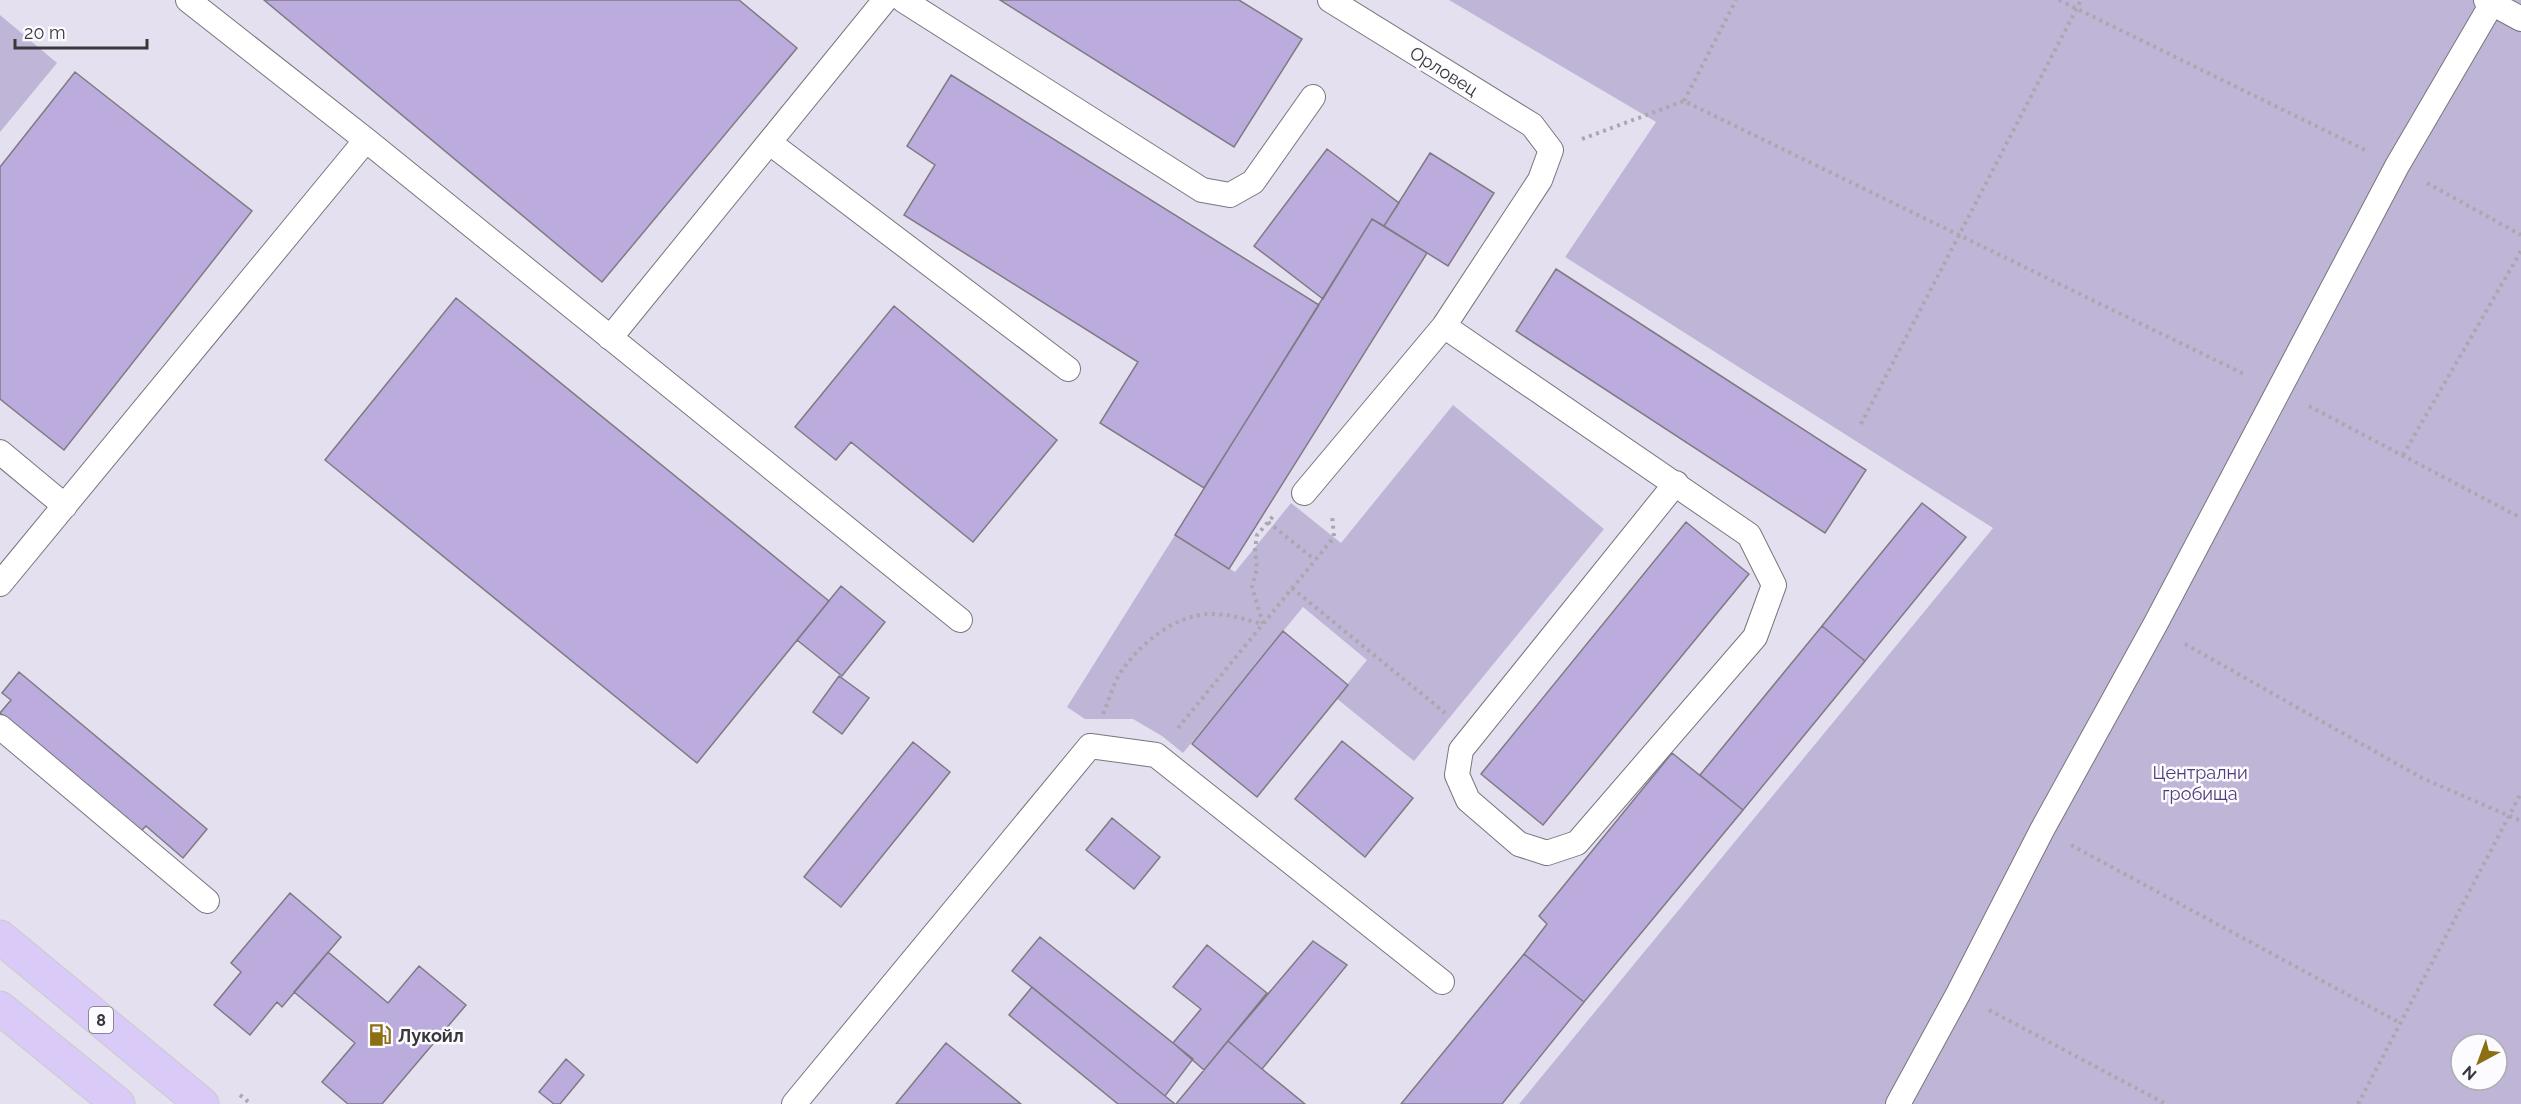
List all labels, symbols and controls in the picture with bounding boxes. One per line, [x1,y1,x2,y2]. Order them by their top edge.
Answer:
scale bar [15,12,147,50]
text: 20 m [24,22,66,43]
street label: Орловец [1406,42,1482,100]
park label: Централни гробища [2152,762,2248,804]
road number: 8 [89,1007,113,1033]
fuel station icon: Лукойл [367,1022,393,1048]
place label: Лукойл [398,1025,464,1046]
north arrow [2449,1032,2509,1092]
text: N [2459,1062,2480,1084]

